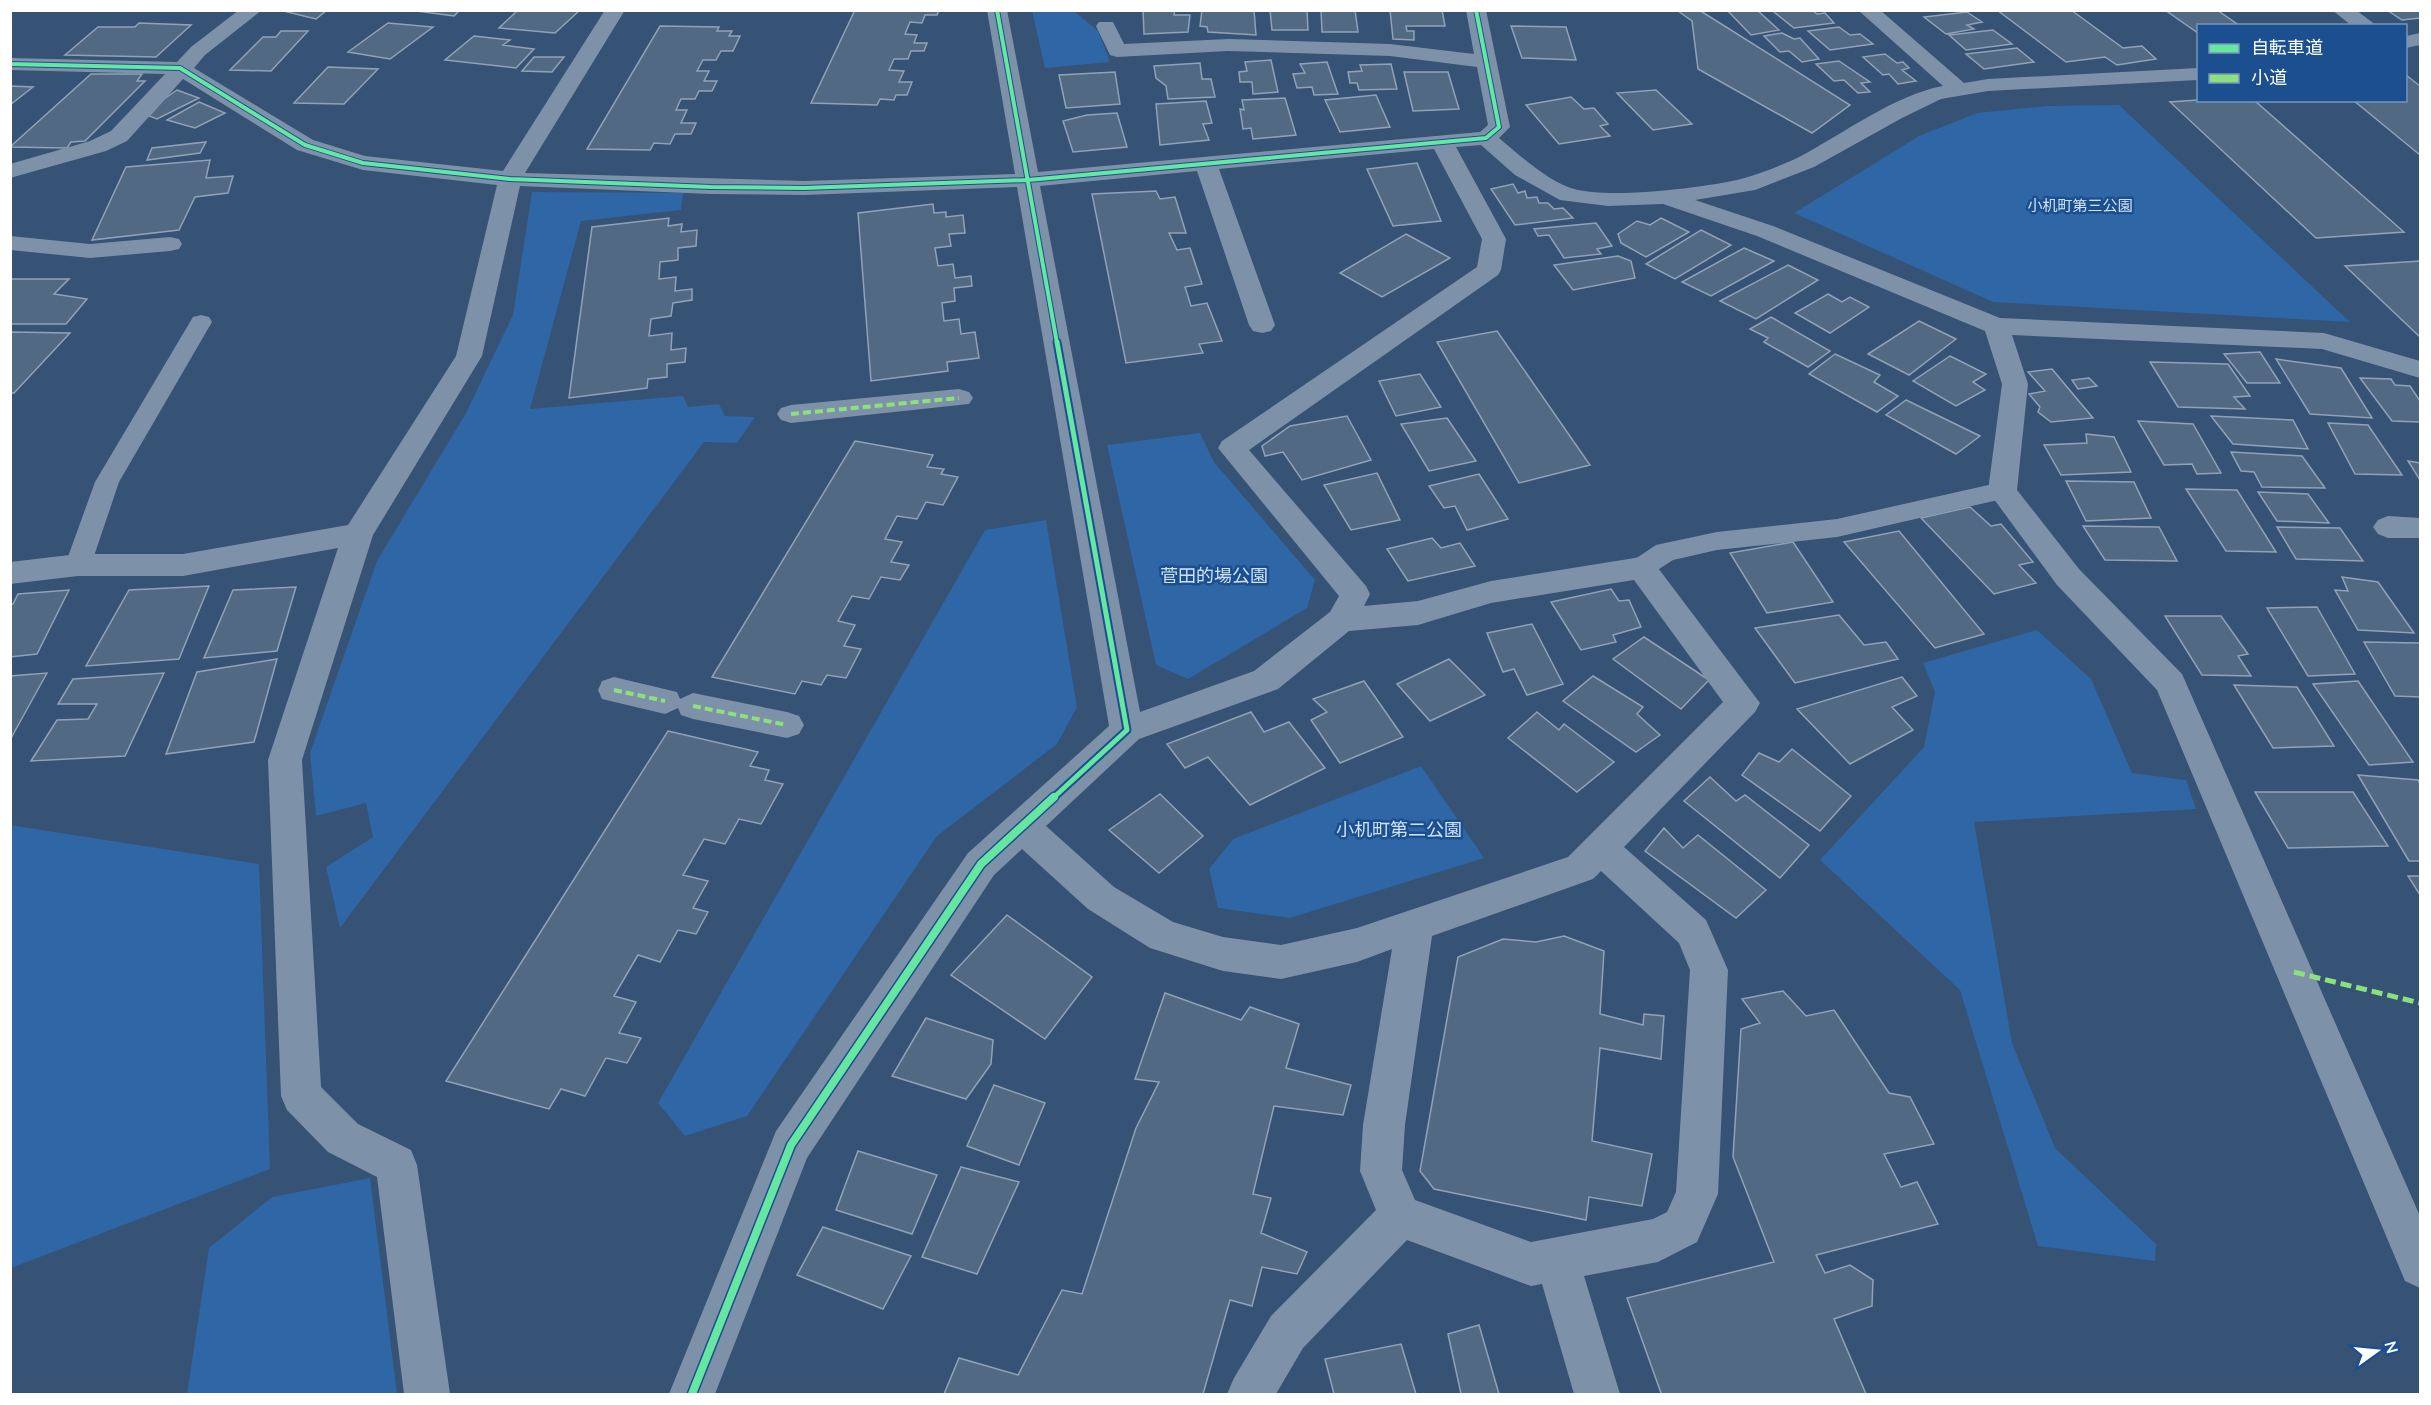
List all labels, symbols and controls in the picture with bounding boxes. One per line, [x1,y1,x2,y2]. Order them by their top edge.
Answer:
legend [2197,24,2407,102]
text: 自転車道 [2251,36,2323,60]
text: 小道 [2251,66,2287,90]
park label: 小机町第三公園 [2027,196,2133,216]
park label: 菅田的場公園 [1160,564,1268,588]
park label: 小机町第二公園 [1336,818,1462,842]
north arrow [2347,1321,2407,1381]
text: N [2378,1339,2403,1356]

